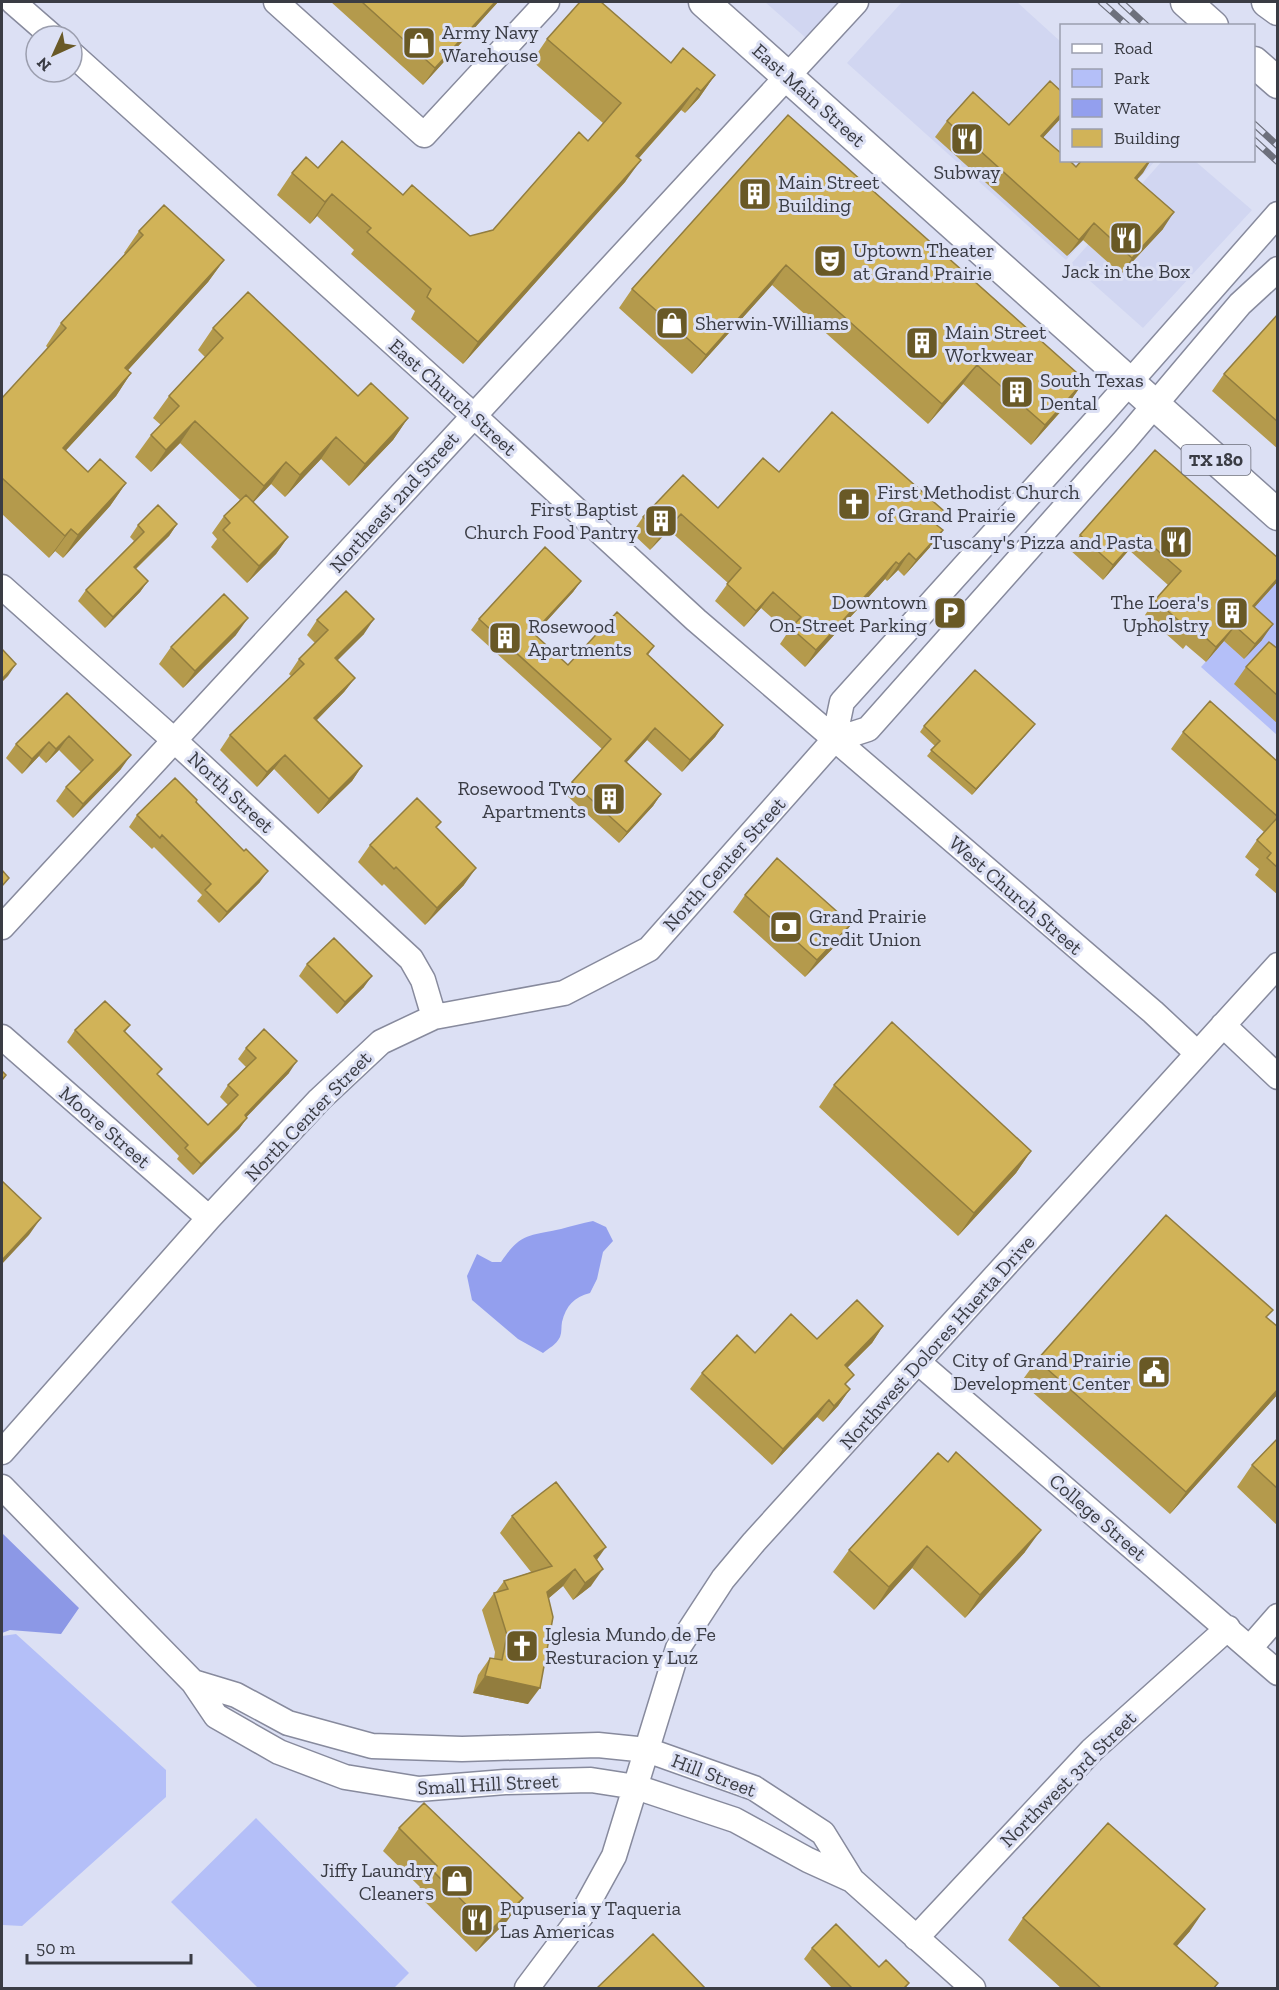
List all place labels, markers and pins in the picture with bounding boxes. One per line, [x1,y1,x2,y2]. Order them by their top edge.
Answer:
place label: Army Navy Warehouse [442,20,539,67]
shop icon: Army Navy Warehouse [401,25,437,61]
restaurant icon: Subway [949,121,985,157]
place label: Subway [933,160,1001,184]
place label: Main Street Building [778,170,880,217]
building icon: Main Street Building [737,176,773,212]
restaurant icon: Jack in the Box [1108,220,1144,256]
place label: Uptown Theater at Grand Prairie [853,238,994,285]
theatre icon: Uptown Theater at Grand Prairie [812,243,848,279]
place label: Jack in the Box [1062,259,1190,283]
shop icon: Sherwin-Williams [654,305,690,341]
place label: Sherwin-Williams [695,311,849,335]
place label: Main Street Workwear [945,320,1047,367]
building icon: Main Street Workwear [904,325,940,361]
place label: South Texas Dental [1040,368,1144,415]
building icon: South Texas Dental [999,374,1035,410]
place label: First Methodist Church of Grand Prairie [877,480,1081,527]
church icon: First Methodist Church of Grand Prairie [836,486,872,522]
place label: First Baptist Church Food Pantry [464,497,639,544]
building icon: First Baptist Church Food Pantry [643,503,679,539]
restaurant icon: Tuscany's Pizza and Pasta [1158,524,1194,560]
place label: Tuscany's Pizza and Pasta [930,530,1153,554]
place label: Downtown On-Street Parking [769,590,928,637]
place label: The Loera's Upholstry [1111,590,1210,637]
parking icon: Downtown On-Street Parking [932,595,968,631]
building icon: The Loera's Upholstry [1214,595,1250,631]
place label: Rosewood Apartments [528,614,632,661]
building icon: Rosewood Apartments [487,620,523,656]
place label: Rosewood Two Apartments [457,776,586,823]
building icon: Rosewood Two Apartments [591,781,627,817]
place label: Grand Prairie Credit Union [809,904,926,951]
bank icon: Grand Prairie Credit Union [768,909,804,945]
place label: City of Grand Prairie Development Center [952,1348,1131,1395]
public building icon: City of Grand Prairie Development Center [1136,1354,1172,1390]
place label: Iglesia Mundo de Fe Resturacion y Luz [545,1622,716,1669]
church icon: Iglesia Mundo de Fe Resturacion y Luz [504,1628,540,1664]
place label: Jiffy Laundry Cleaners [320,1858,435,1905]
shop icon: Jiffy Laundry Cleaners [439,1863,475,1899]
place label: Pupuseria y Taqueria Las Americas [500,1896,681,1943]
restaurant icon: Pupuseria y Taqueria Las Americas [459,1902,495,1938]

